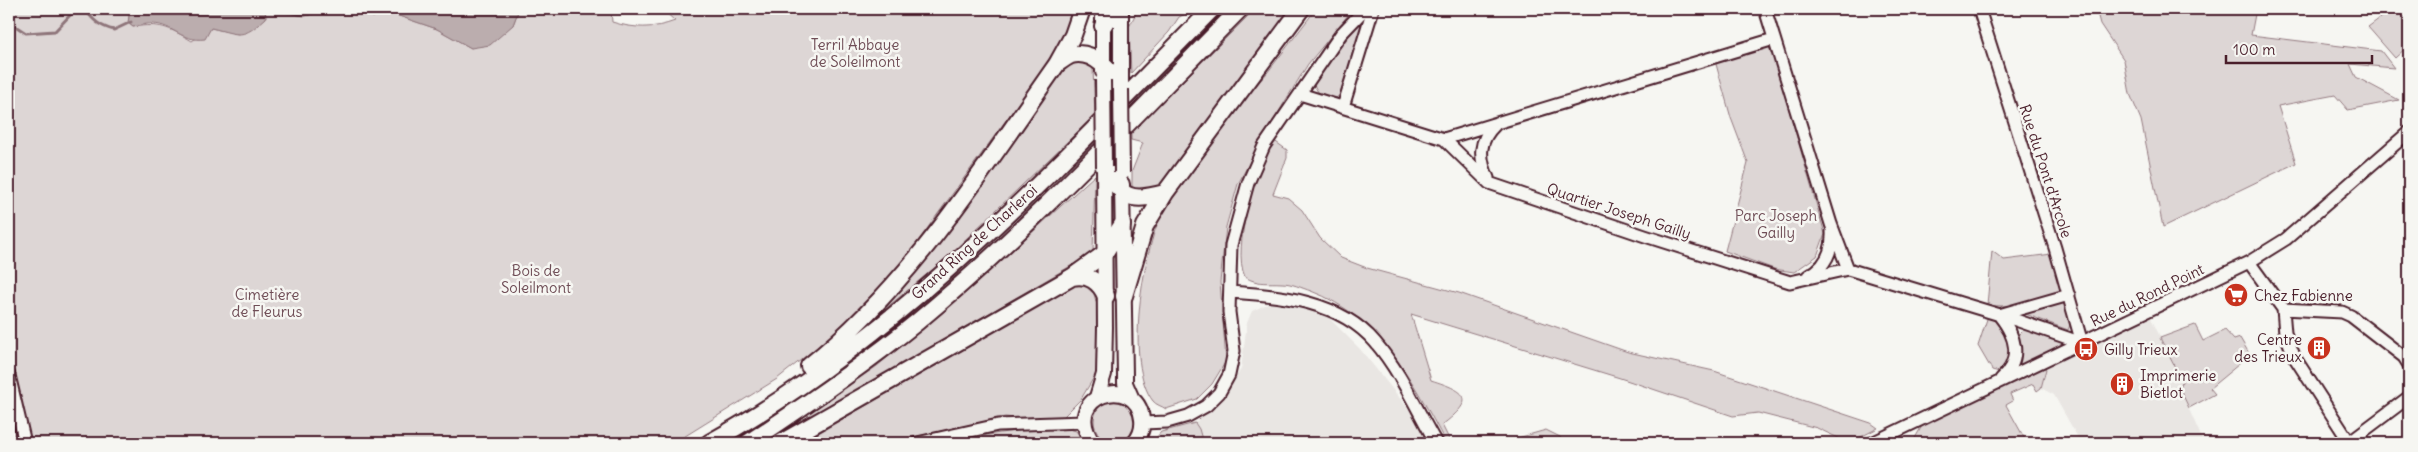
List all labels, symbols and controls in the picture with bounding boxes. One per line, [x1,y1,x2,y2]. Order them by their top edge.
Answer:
scale bar [2226,32,2372,64]
park label: Terril Abbaye de Soleilmont [810,35,900,71]
text: 100 m [2233,40,2275,59]
street label: Rue du Pont d'Arcole [2015,102,2077,240]
street label: Quartier Joseph Gailly [1544,179,1694,243]
street label: Grand Ring de Charleroi [907,180,1041,304]
park label: Parc Joseph Gailly [1735,206,1818,242]
street label: Rue du Rond Point [2087,259,2207,331]
park label: Bois de Soleilmont [501,261,571,297]
supermarket icon: Chez Fabienne [2223,282,2249,308]
park label: Cimetière de Fleurus [232,285,303,321]
place label: Chez Fabienne [2254,286,2353,305]
place label: Centre des Trieux [2234,330,2303,366]
building icon: Centre des Trieux [2306,335,2332,361]
bus stop icon: Gilly Trieux [2073,336,2099,362]
place label: Gilly Trieux [2104,340,2178,359]
place label: Imprimerie Bietlot [2140,366,2216,402]
building icon: Imprimerie Bietlot [2109,371,2135,397]

